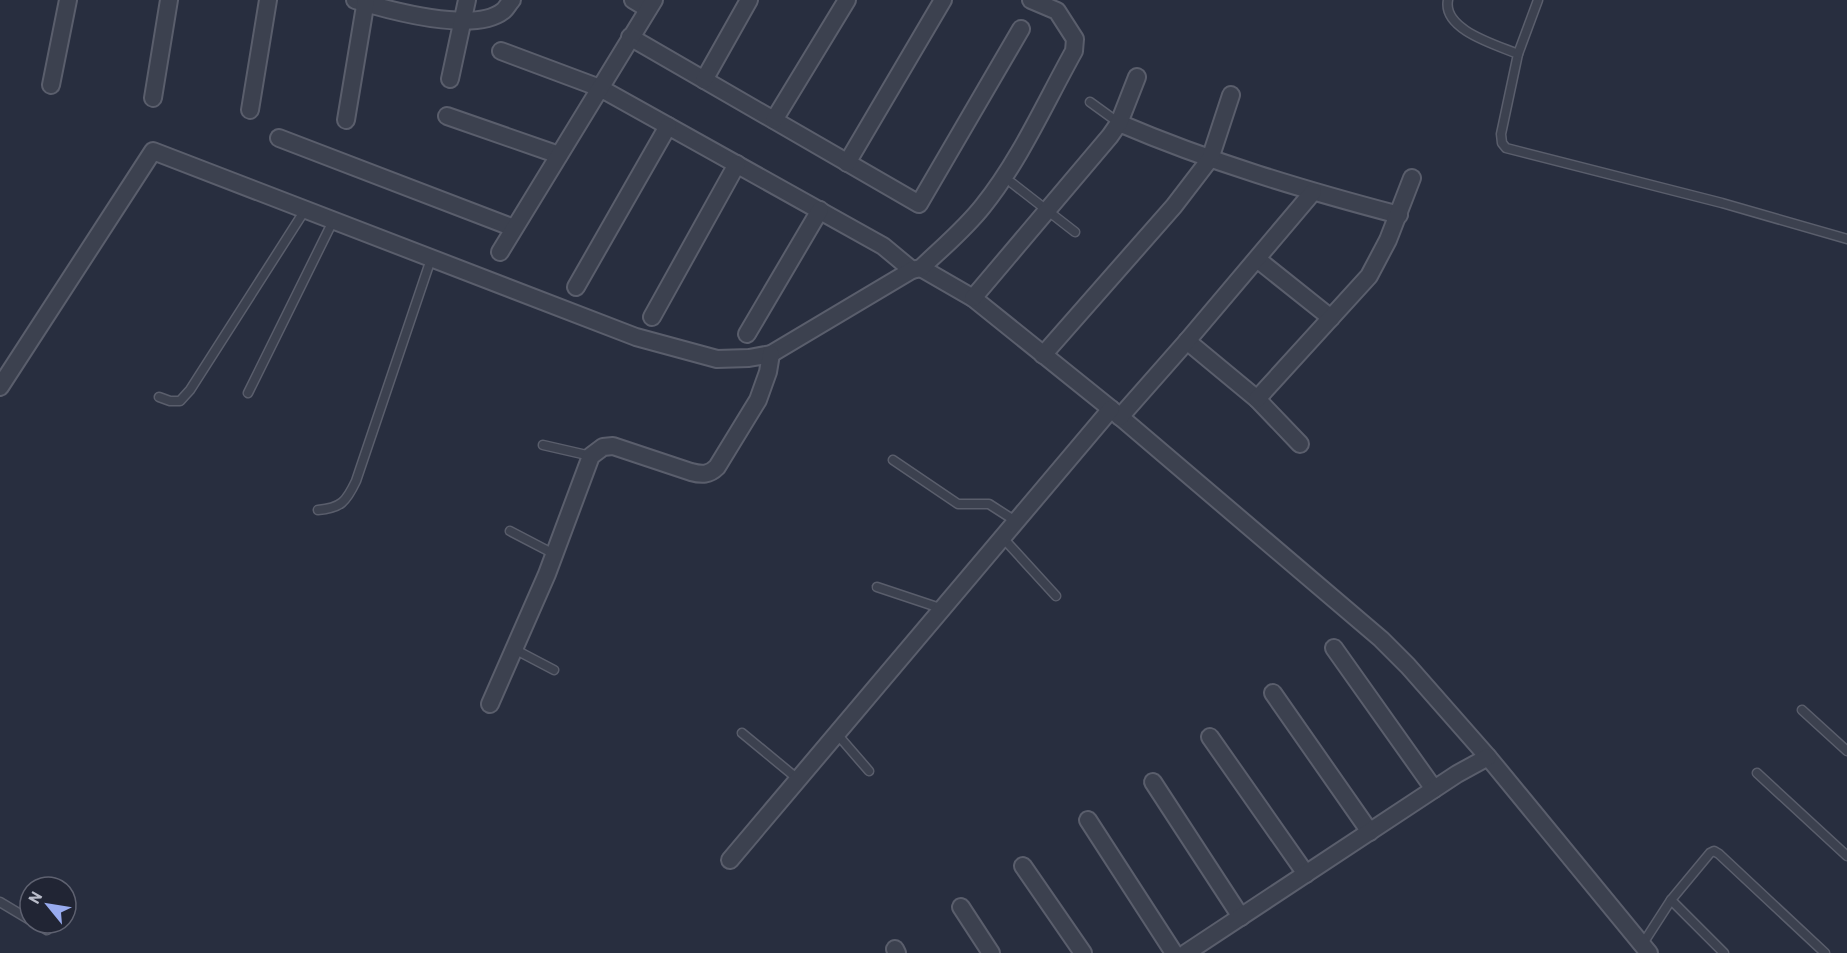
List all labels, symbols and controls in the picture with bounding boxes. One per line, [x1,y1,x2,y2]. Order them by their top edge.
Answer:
north arrow [18,875,78,935]
text: N [24,888,45,907]

